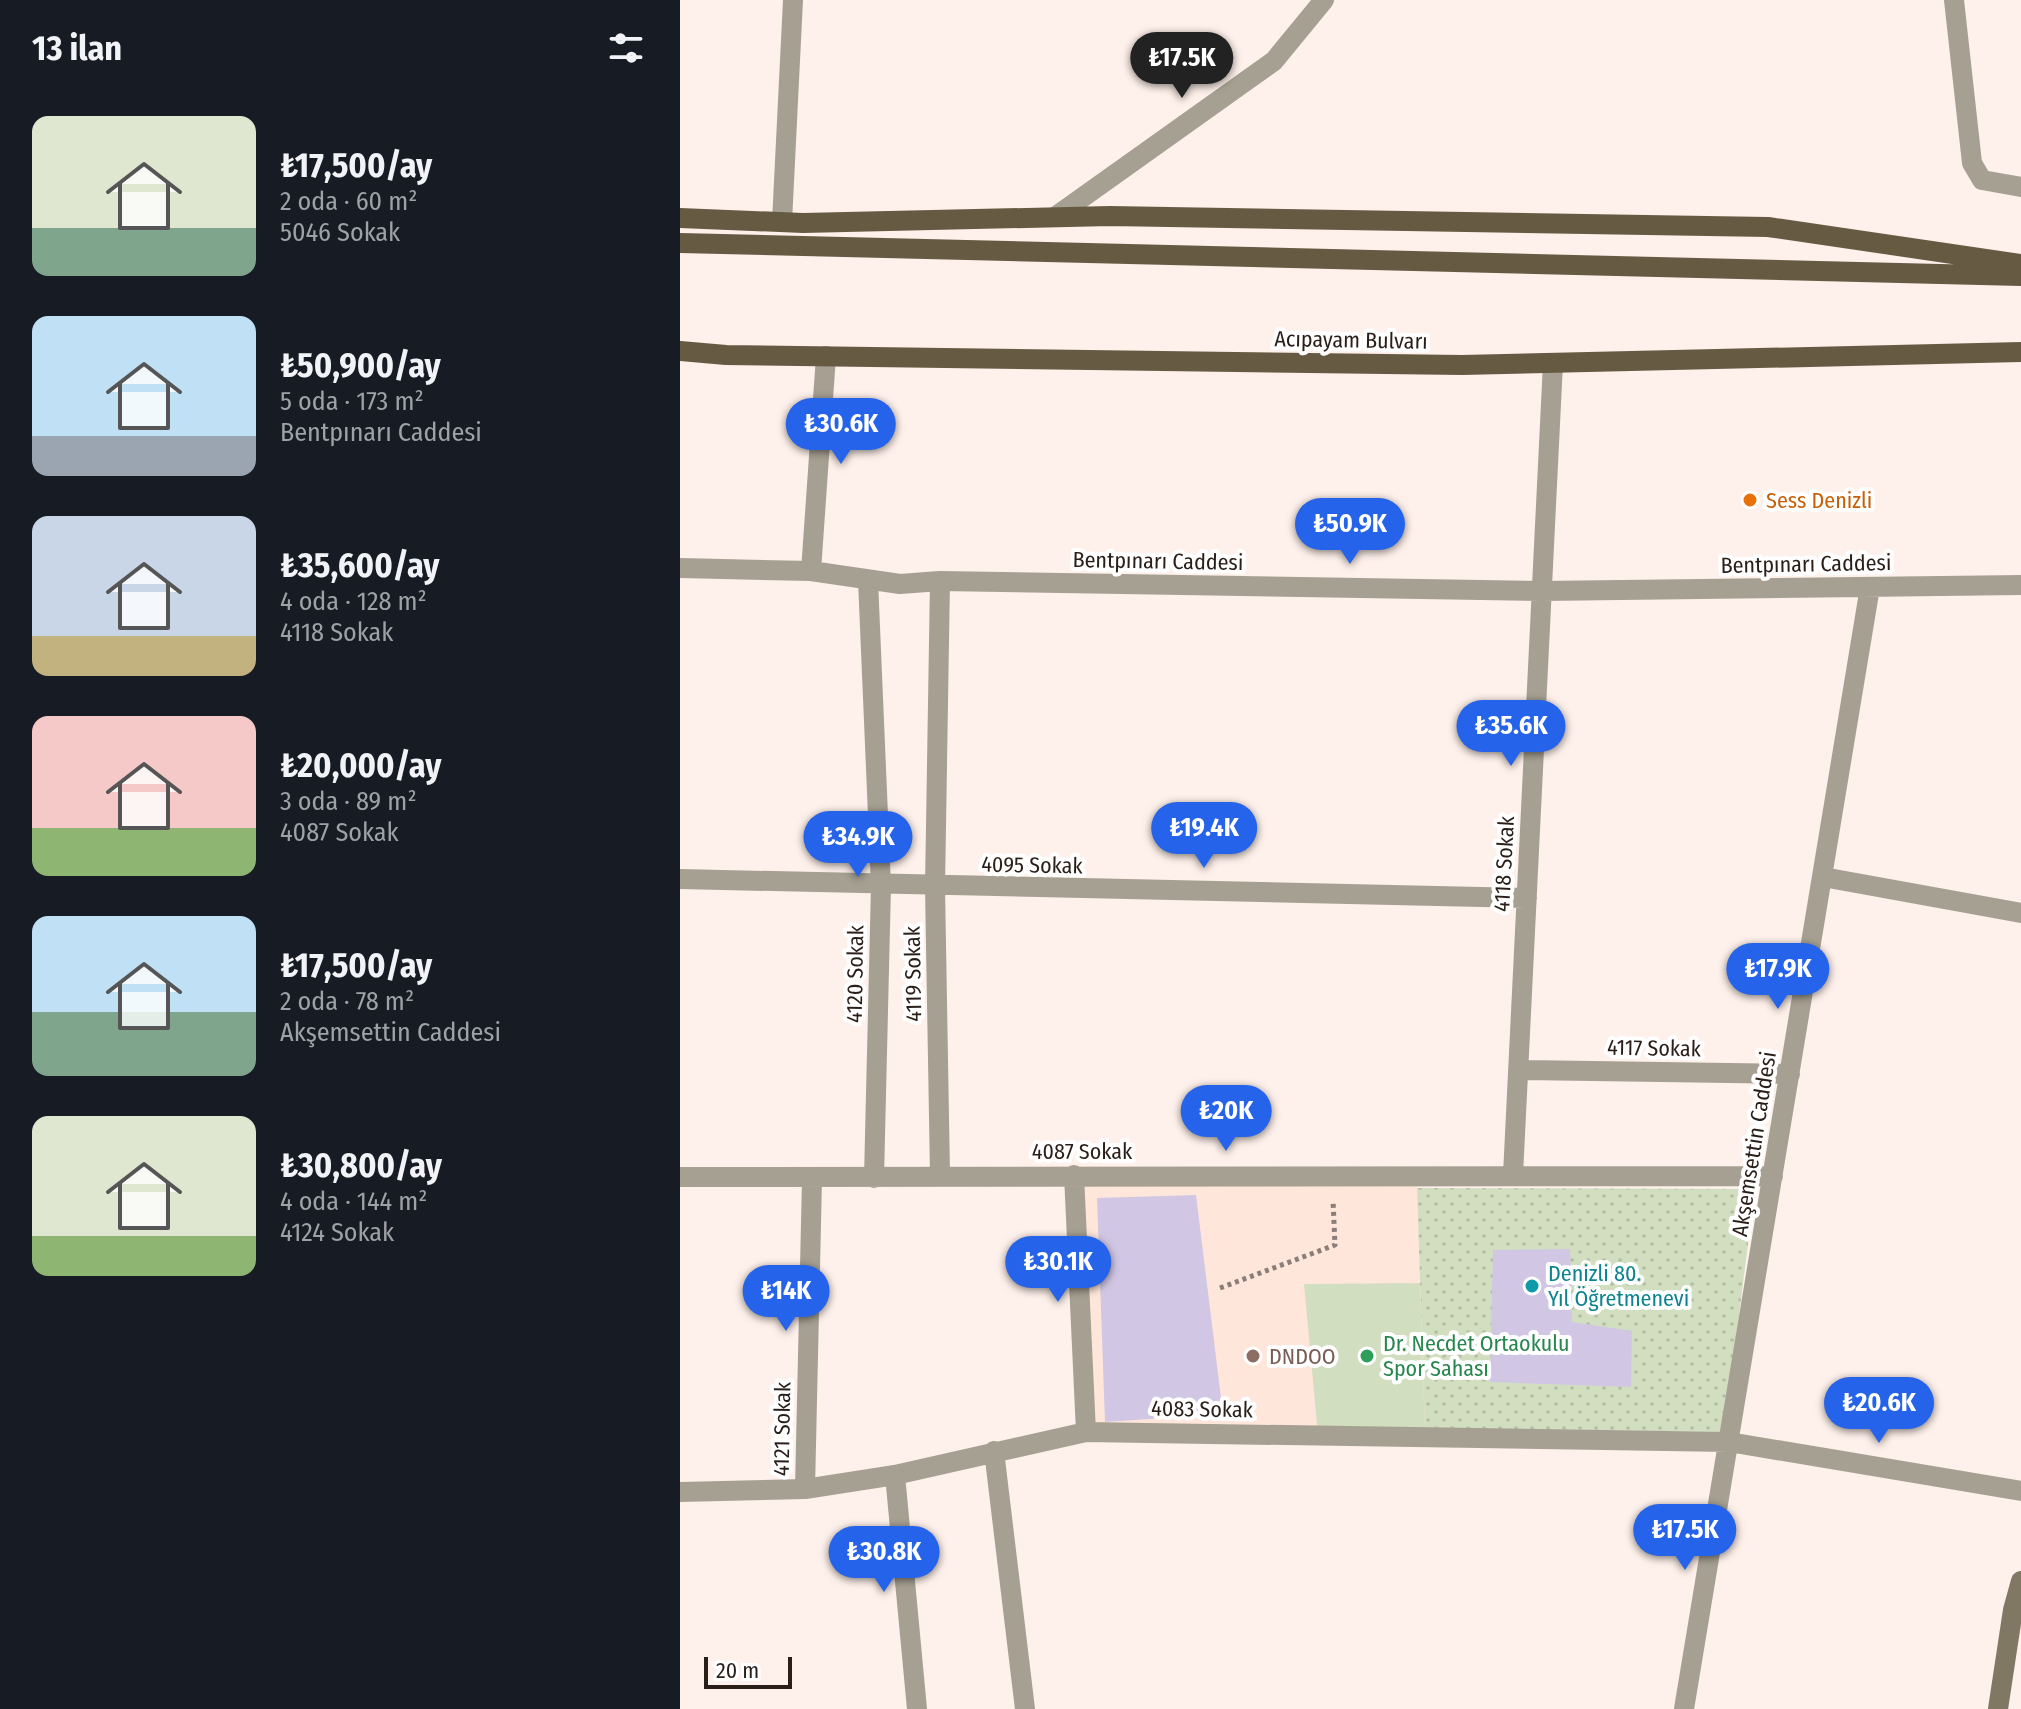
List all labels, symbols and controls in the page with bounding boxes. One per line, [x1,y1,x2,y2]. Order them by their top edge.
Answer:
icon: filters [604,26,648,70]
text: 13 ilan [32,28,122,69]
pin: ₺17.5K [1117,32,1247,100]
text: ₺17.5K [1148,42,1216,73]
text: ₺17,500/ay [280,145,432,186]
icon: home [96,148,192,244]
text: 2 oda · 60 m² [280,186,418,217]
text: 5046 Sokak [280,217,400,248]
street label: Acıpayam Bulvarı [1274,325,1428,355]
text: ₺50,900/ay [280,345,441,386]
icon: home [96,348,192,444]
text: 5 oda · 173 m² [280,386,424,417]
pin: ₺30.6K [776,398,906,466]
text: ₺30.6K [804,408,878,439]
text: Bentpınarı Caddesi [280,417,482,448]
place label: Sess Denizli [1766,487,1872,514]
marker: Sess Denizli [1741,491,1759,509]
pin: ₺50.9K [1285,498,1415,566]
text: ₺50.9K [1313,508,1387,539]
text: ₺35,600/ay [280,545,440,586]
street label: Bentpınarı Caddesi [1072,546,1244,576]
icon: home [96,548,192,644]
street label: Bentpınarı Caddesi [1720,549,1892,579]
text: 4 oda · 128 m² [280,586,427,617]
text: 4118 Sokak [280,617,393,648]
pin: ₺35.6K [1446,700,1576,768]
text: ₺35.6K [1474,710,1548,741]
text: ₺20,000/ay [280,745,441,786]
icon: home [96,748,192,844]
text: 3 oda · 89 m² [280,786,417,817]
pin: ₺19.4K [1139,802,1269,870]
pin: ₺34.9K [793,811,923,879]
text: ₺19.4K [1169,812,1239,843]
street label: 4118 Sokak [1488,815,1520,913]
text: 4087 Sokak [280,817,399,848]
text: ₺34.9K [821,821,895,852]
street label: 4095 Sokak [981,851,1084,879]
street label: 4120 Sokak [841,924,869,1023]
street label: 4119 Sokak [899,925,927,1022]
pin: ₺17.9K [1713,943,1843,1011]
text: ₺17,500/ay [280,945,432,986]
icon: home [96,948,192,1044]
text: ₺17.9K [1744,953,1812,984]
text: 2 oda · 78 m² [280,986,414,1017]
text: Akşemsettin Caddesi [280,1017,501,1048]
street label: 4117 Sokak [1607,1034,1702,1062]
street label: Akşemsettin Caddesi [1726,1050,1782,1238]
pin: ₺20K [1179,1085,1273,1153]
text: ₺20K [1199,1095,1253,1126]
street label: 4087 Sokak [1032,1138,1133,1165]
text: ₺30,800/ay [280,1145,442,1186]
icon: home [96,1148,192,1244]
text: 4 oda · 144 m² [280,1186,427,1217]
text: 4124 Sokak [280,1217,394,1248]
pin: ₺30.1K [993,1236,1123,1304]
text: ₺30.1K [1023,1246,1093,1277]
place label: Denizli 80. Yıl Öğretmenevi [1548,1260,1689,1312]
pin: ₺14K [739,1265,833,1333]
text: ₺14K [761,1275,811,1306]
marker: Denizli 80. Yıl Öğretmenevi [1523,1277,1541,1295]
place label: Dr. Necdet Ortaokulu Spor Sahası [1383,1330,1570,1382]
place label: DNDOO [1269,1343,1336,1370]
marker: DNDOO [1244,1347,1262,1365]
marker: Dr. Necdet Ortaokulu Spor Sahası [1358,1347,1376,1365]
pin: ₺20.6K [1814,1377,1944,1445]
street label: 4121 Sokak [768,1381,796,1476]
text: ₺20.6K [1842,1387,1916,1418]
street label: 4083 Sokak [1151,1395,1254,1423]
pin: ₺17.5K [1620,1504,1750,1572]
text: ₺17.5K [1651,1514,1719,1545]
pin: ₺30.8K [819,1526,949,1594]
text: ₺30.8K [847,1536,921,1567]
scale bar [704,1653,792,1689]
text: 20 m [716,1657,759,1684]

